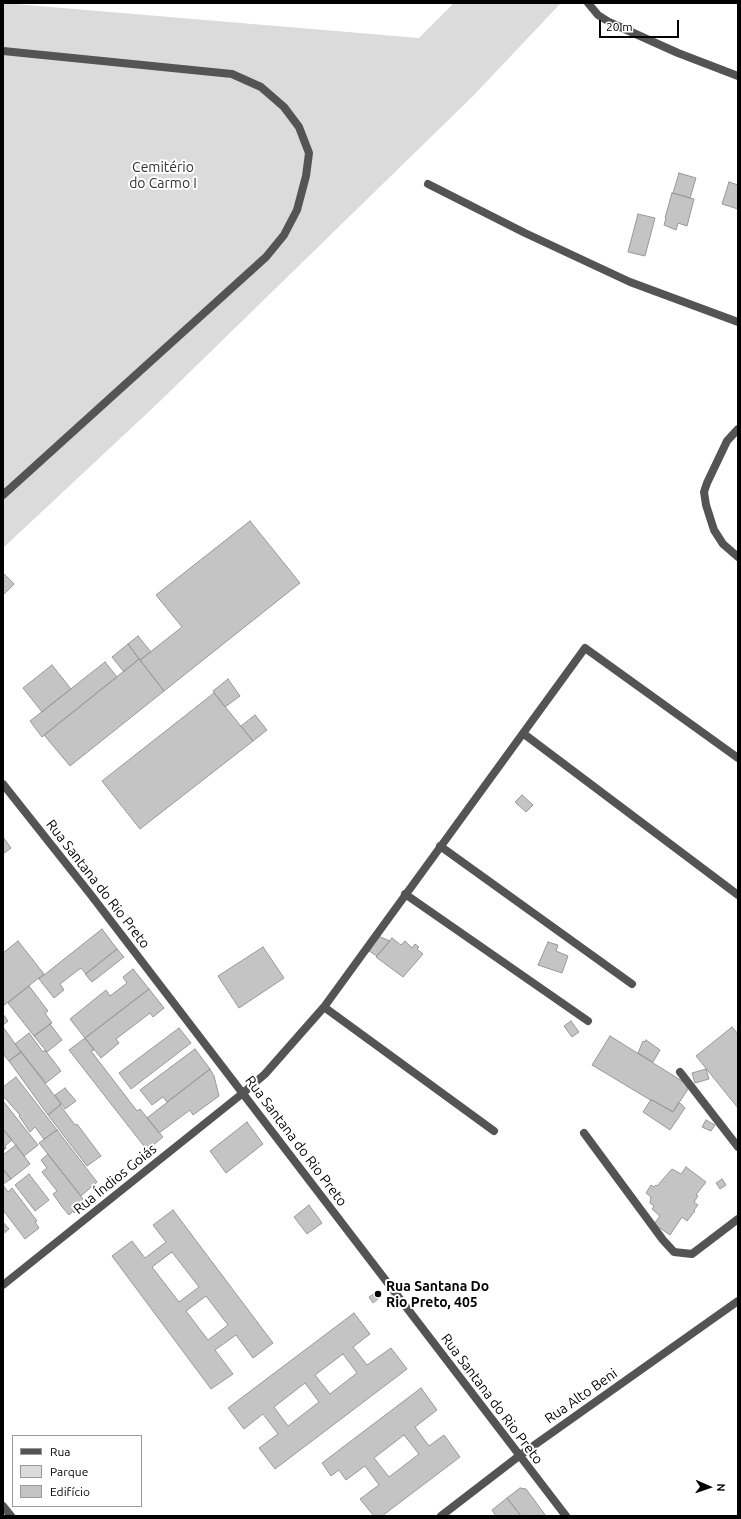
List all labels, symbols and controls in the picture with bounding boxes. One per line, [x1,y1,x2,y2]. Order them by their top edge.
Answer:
scale bar [601,12,681,38]
text: 20 m [606,20,633,33]
park label: Cemitério do Carmo I [129,159,197,192]
street label: Rua Santana do Rio Preto [42,816,154,952]
street label: Rua Santana do Rio Preto [241,1072,351,1210]
street label: Rua Índios Goiás [70,1140,160,1218]
place label: Rua Santana Do Rio Preto, 405 [386,1278,489,1310]
marker: Rua Santana Do Rio Preto, 405 [373,1289,383,1299]
street label: Rua Santana do Rio Preto [437,1330,547,1468]
street label: Rua Alto Beni [541,1365,621,1427]
legend [12,1435,142,1507]
text: Rua [50,1445,71,1458]
text: Parque [50,1465,88,1478]
north arrow [689,1467,729,1507]
text: N [715,1483,727,1492]
text: Edifício [50,1485,90,1498]

